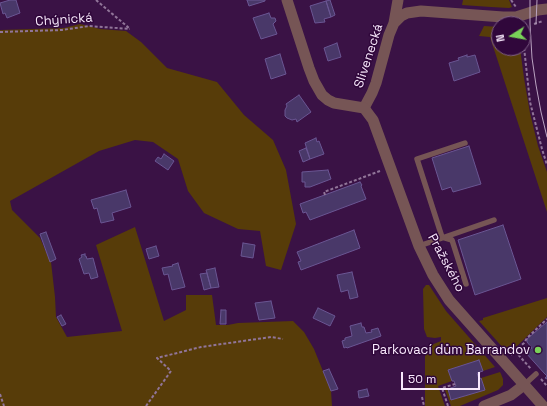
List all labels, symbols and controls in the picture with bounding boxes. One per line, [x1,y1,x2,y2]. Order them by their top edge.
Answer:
street label: Chýnická [35,10,93,30]
north arrow [491,16,531,56]
street label: Slivenecká [351,22,387,90]
text: N [493,33,508,43]
street label: Pražského [424,231,468,295]
place label: Parkovací dům Barrandov [372,342,530,358]
marker: Parkovací dům Barrandov [533,345,543,355]
scale bar [403,364,482,390]
text: 50 m [408,371,436,387]

